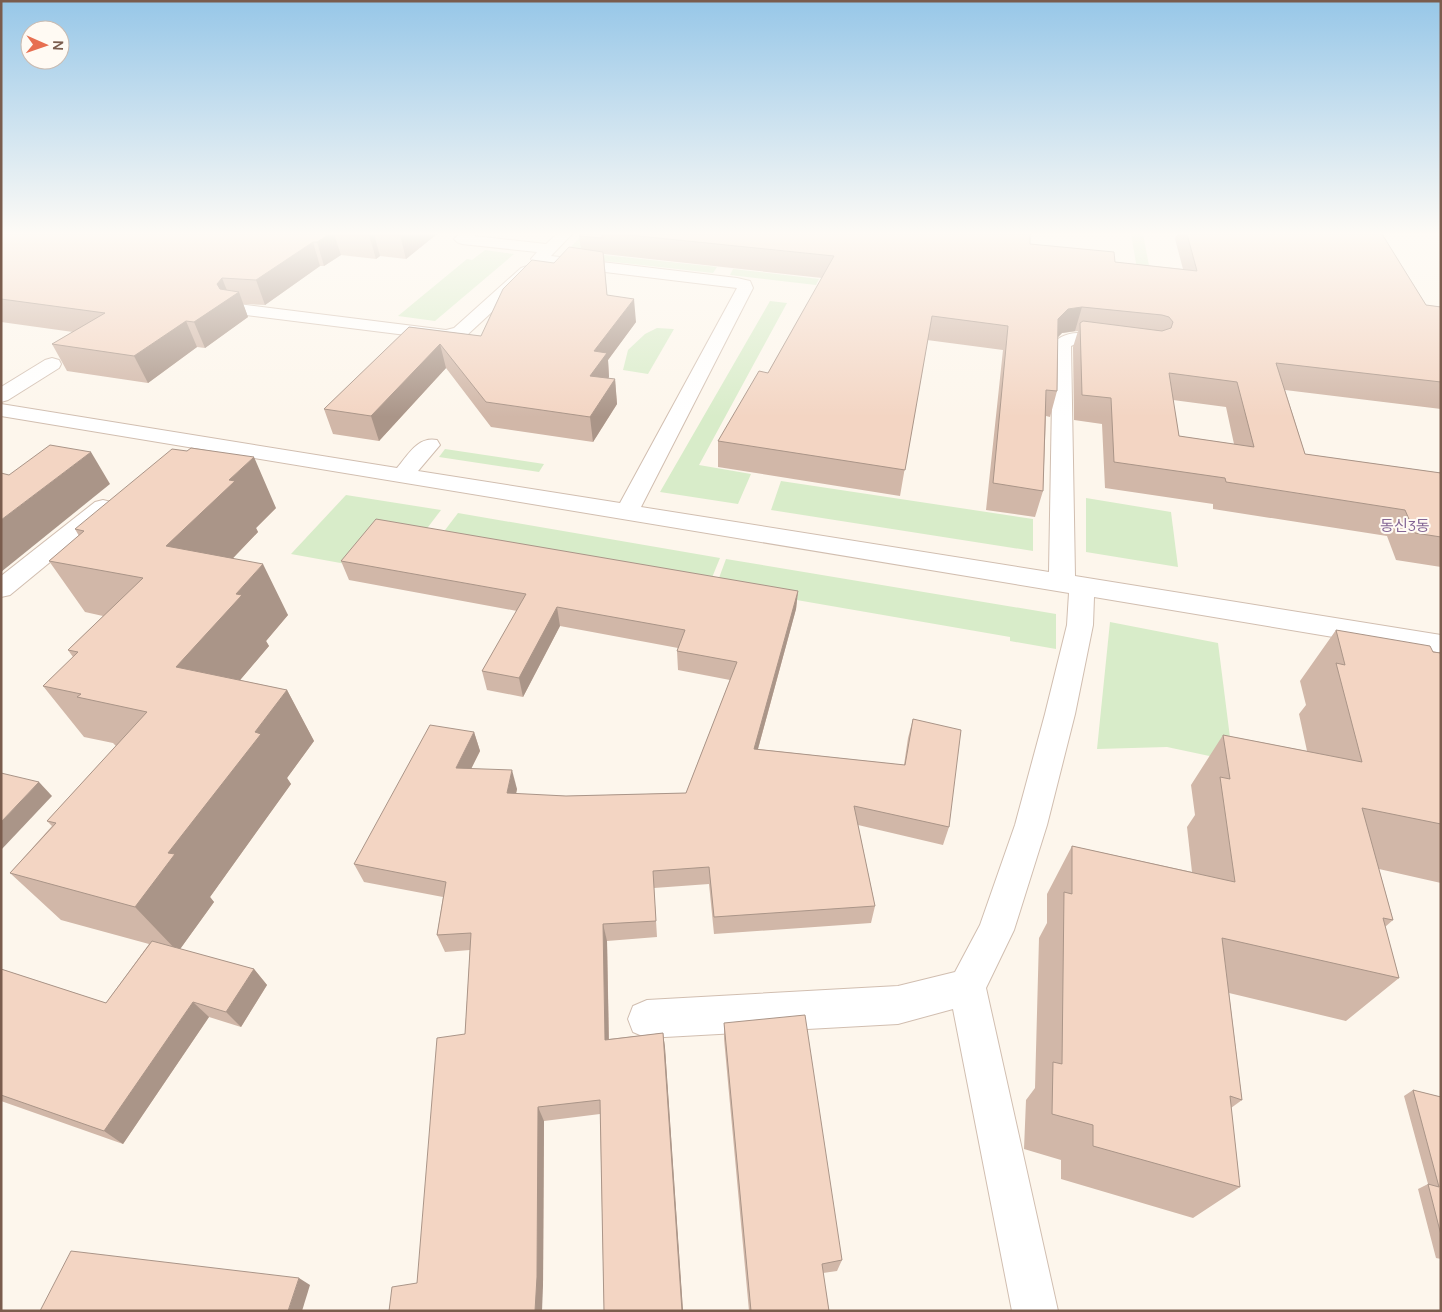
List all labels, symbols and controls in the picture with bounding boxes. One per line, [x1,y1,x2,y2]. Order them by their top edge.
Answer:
north arrow [20,20,70,70]
text: N [49,40,68,51]
district label: 동신3동 [1380,515,1430,536]

